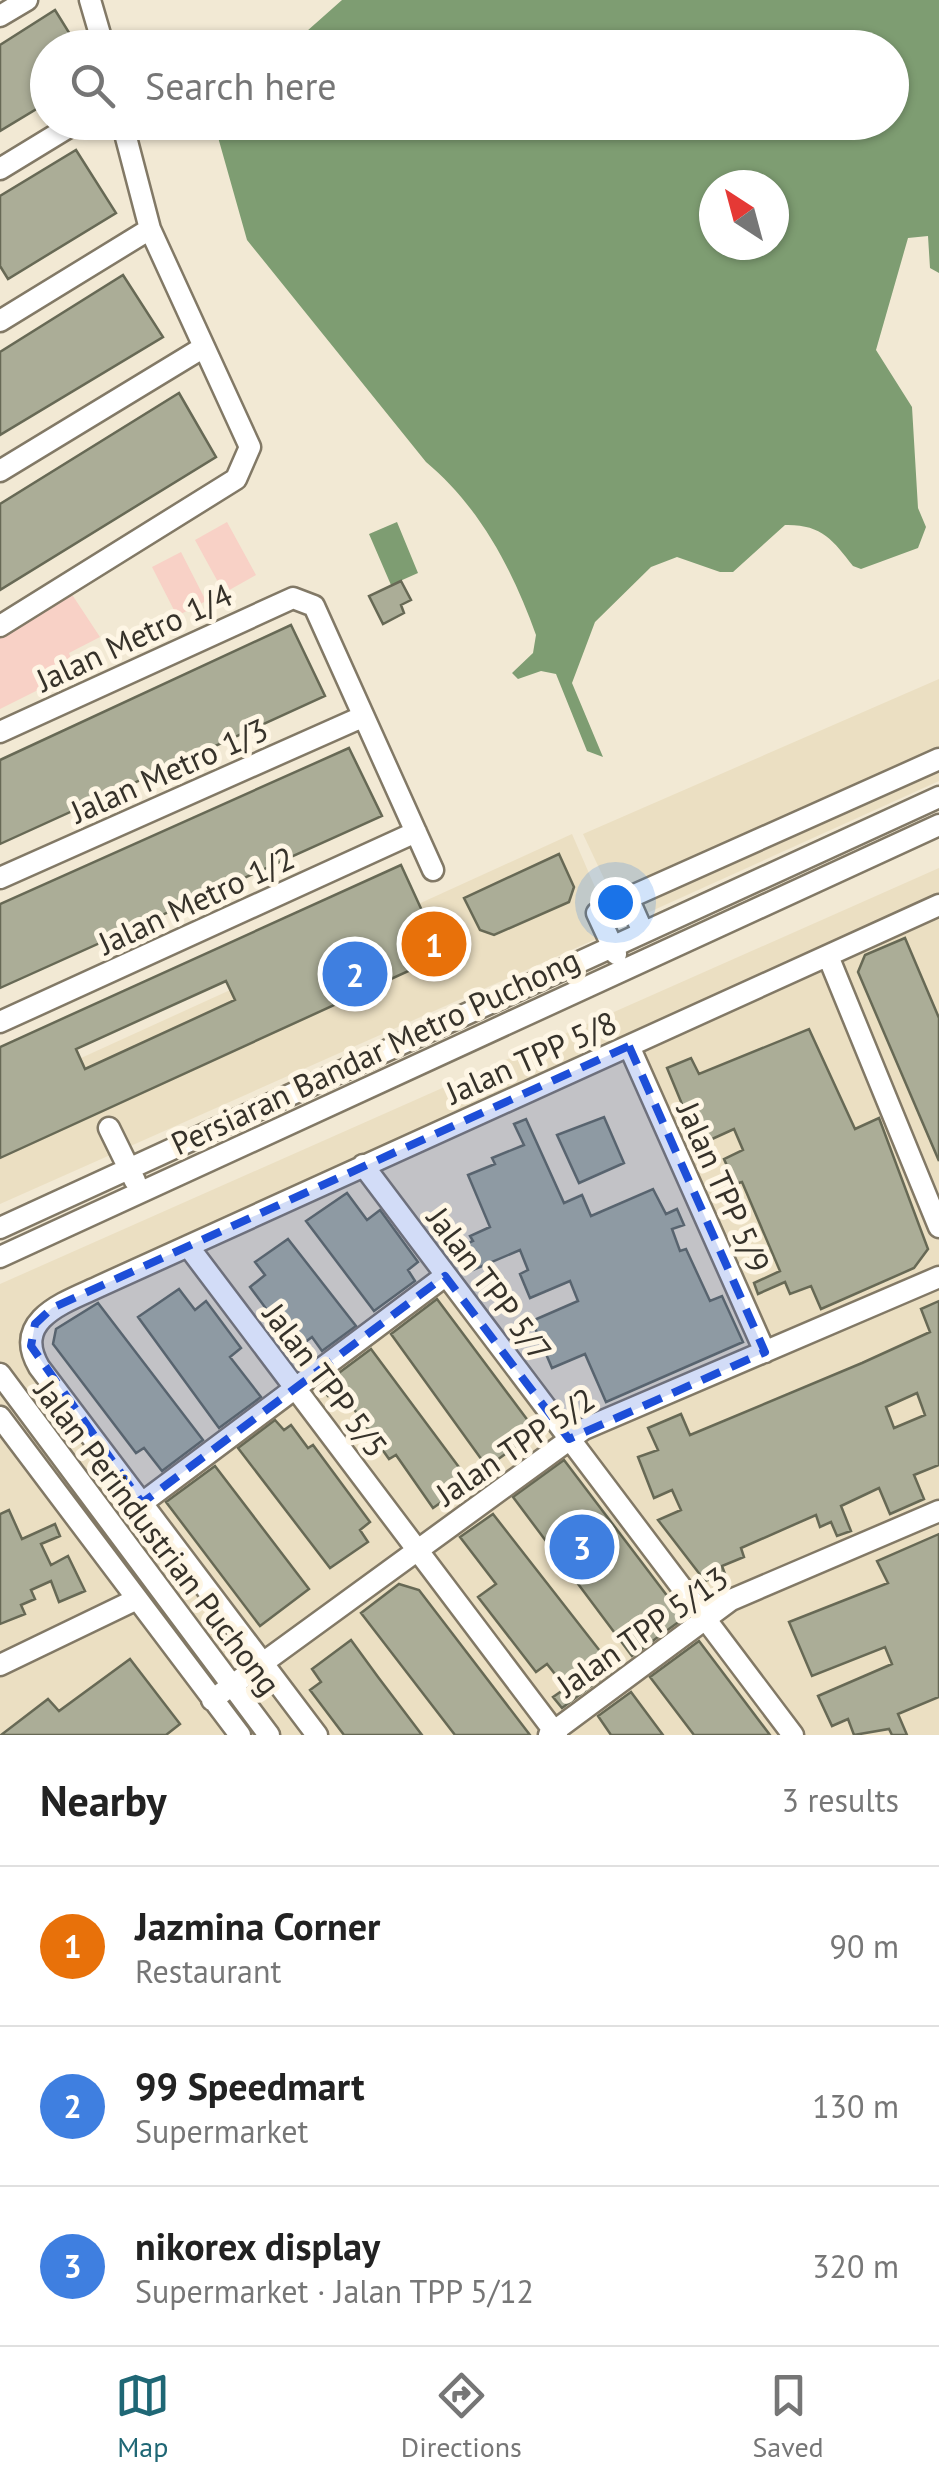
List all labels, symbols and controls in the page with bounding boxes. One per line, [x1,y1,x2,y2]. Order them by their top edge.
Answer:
search box [30,30,909,140]
icon: search [65,58,120,113]
text: Search here [145,61,337,110]
north arrow [699,170,789,260]
street label: Jalan Metro 1/4 [27,573,239,702]
street label: Jalan Metro 1/3 [62,708,274,833]
street label: Jalan Metro 1/2 [89,836,301,965]
your location [590,877,641,928]
pin: 1 [402,906,466,982]
pin: 2 [322,936,388,1012]
street label: Persiaran Bandar Metro Puchong [164,938,586,1164]
street label: Jalan TPP 5/8 [437,1001,623,1114]
street label: Jalan TPP 5/9 [667,1093,780,1279]
street label: Jalan TPP 5/7 [417,1197,562,1370]
street label: Jalan TPP 5/5 [253,1293,398,1466]
street label: Jalan Perindustrian Puchong [24,1369,290,1703]
street label: Jalan TPP 5/2 [426,1378,602,1516]
pin: 3 [550,1510,614,1584]
street label: Jalan TPP 5/13 [546,1556,736,1707]
text: Nearby [40,1773,167,1828]
text: 3 results [781,1779,899,1821]
text: Jazmina Corner [135,1901,380,1950]
text: 1 [63,1925,82,1967]
text: 90 m [830,1925,899,1967]
text: Restaurant [135,1950,281,1992]
text: 99 Speedmart [135,2061,364,2110]
text: 2 [63,2085,82,2127]
text: 130 m [812,2085,899,2127]
text: Supermarket [135,2110,308,2152]
text: nikorex display [135,2221,380,2270]
text: 3 [63,2245,82,2287]
text: 320 m [812,2245,899,2287]
text: Supermarket · Jalan TPP 5/12 [135,2270,534,2312]
tab: Map [115,2368,170,2465]
tab: Directions [401,2368,522,2465]
tab: Saved [752,2368,824,2465]

